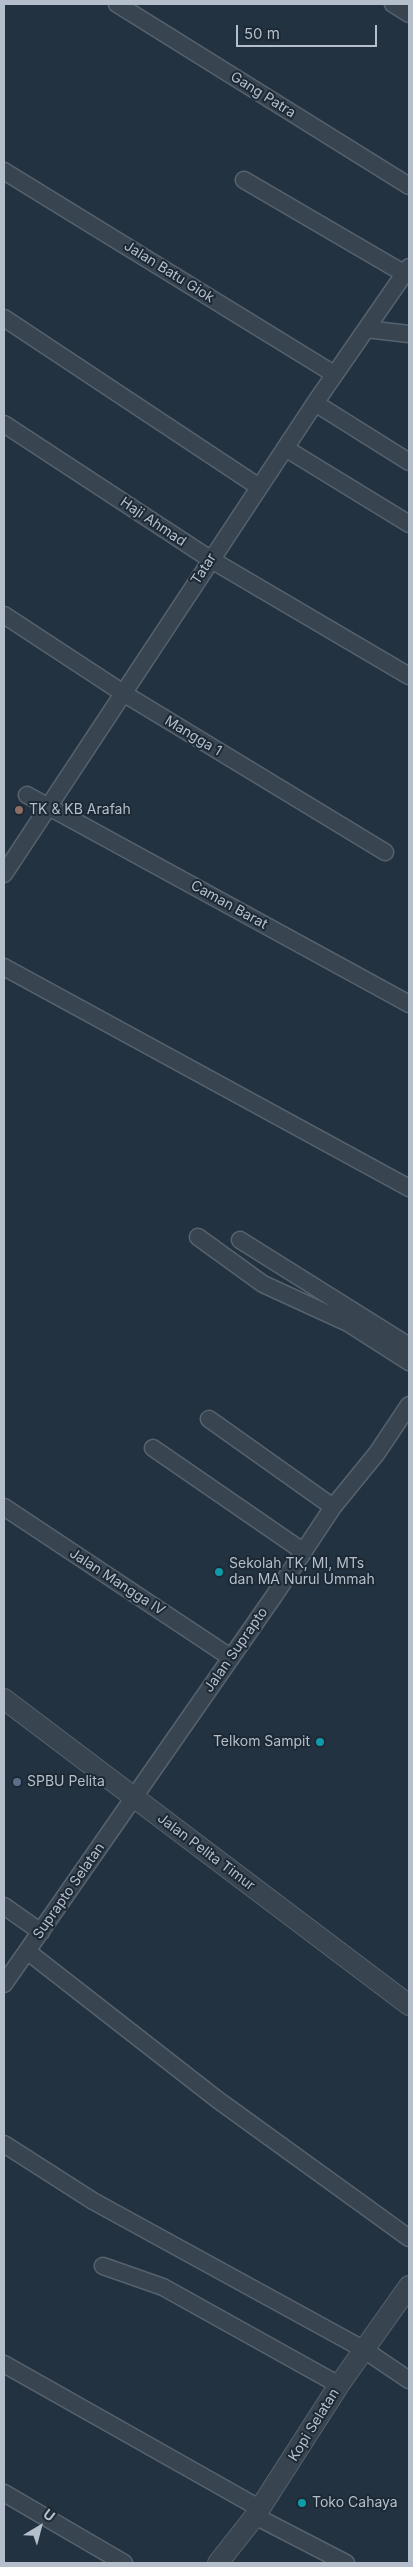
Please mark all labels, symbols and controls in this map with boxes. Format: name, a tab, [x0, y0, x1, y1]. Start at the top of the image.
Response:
scale bar	[238, 15, 379, 47]
text: 50 m	[244, 24, 280, 43]
street label: Gang Patra	[227, 68, 299, 122]
street label: Jalan Batu Giok	[121, 238, 217, 306]
street label: Haji Ahmad	[117, 494, 189, 550]
street label: Tatar	[188, 550, 220, 588]
street label: Mangga 1	[161, 712, 225, 760]
place label: TK & KB Arafah	[29, 802, 131, 818]
marker: TK & KB Arafah	[13, 804, 25, 816]
street label: Caman Barat	[188, 877, 270, 933]
street label: Jalan Mangga IV	[66, 1545, 168, 1619]
place label: Sekolah TK, MI, MTs dan MA Nurul Ummah	[229, 1556, 375, 1588]
marker: Sekolah TK, MI, MTs dan MA Nurul Ummah	[213, 1566, 225, 1578]
street label: Jalan Suprapto	[201, 1604, 271, 1696]
place label: Telkom Sampit	[213, 1734, 310, 1750]
marker: Telkom Sampit	[314, 1736, 326, 1748]
place label: SPBU Pelita	[27, 1774, 105, 1790]
marker: SPBU Pelita	[11, 1776, 23, 1788]
street label: Jalan Pelita Timur	[154, 1810, 258, 1894]
street label: Suprapto Selatan	[30, 1840, 108, 1942]
street label: Kopi Selatan	[285, 2386, 343, 2464]
place label: Toko Cahaya	[312, 2495, 398, 2511]
marker: Toko Cahaya	[296, 2497, 308, 2509]
north arrow	[15, 2502, 65, 2552]
text: U	[40, 2505, 59, 2524]

